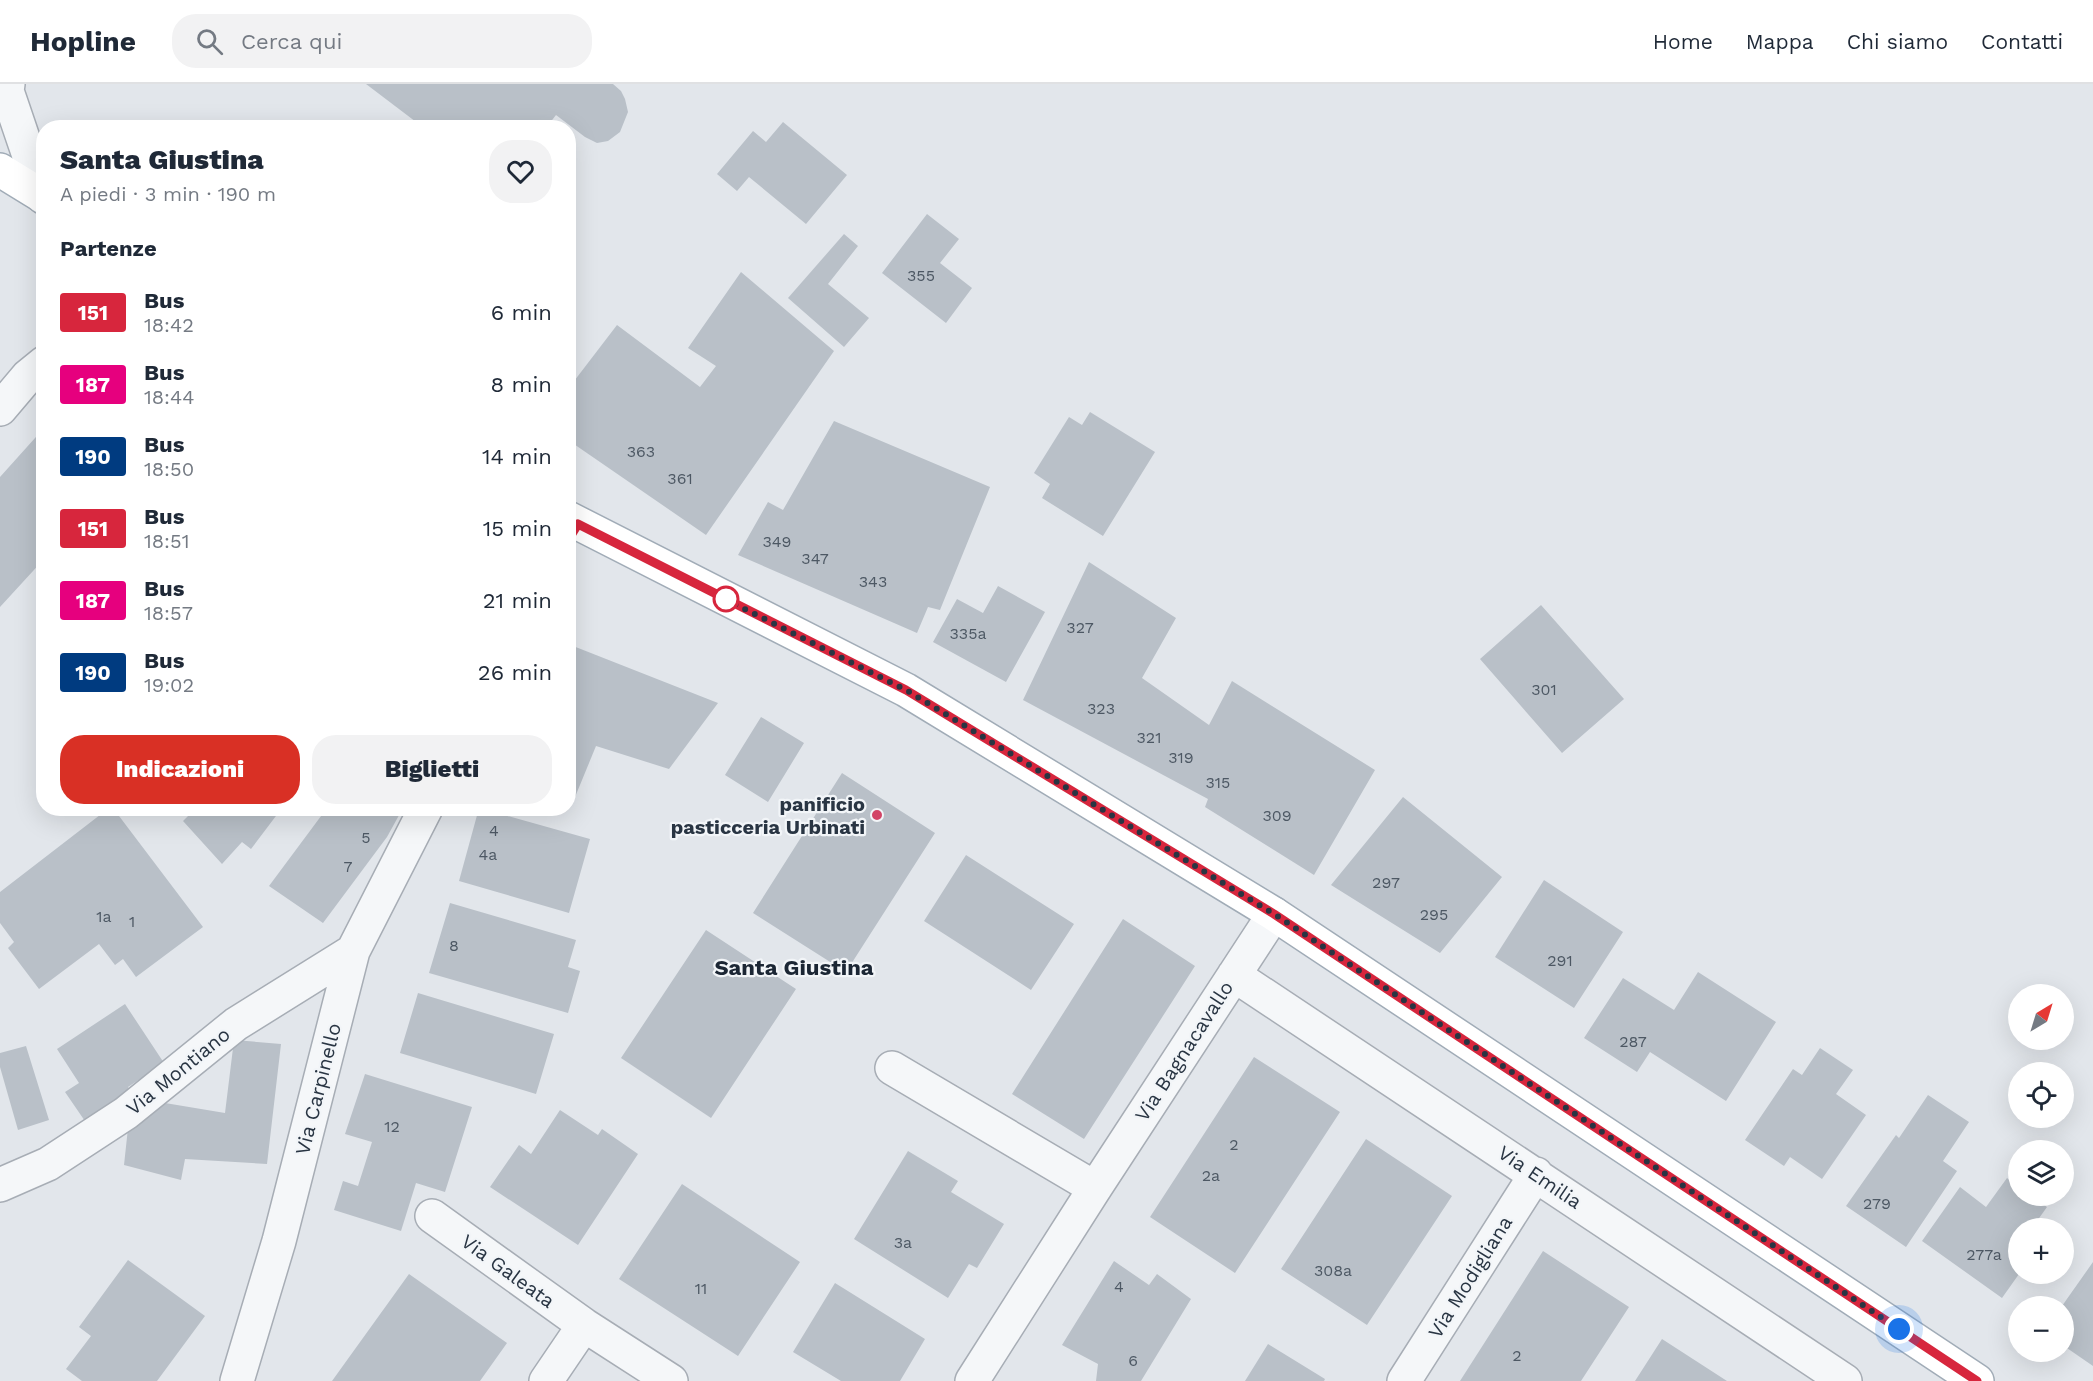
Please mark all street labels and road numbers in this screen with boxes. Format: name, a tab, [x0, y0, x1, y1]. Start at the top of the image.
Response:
street label: Via Bagnacavallo	[1130, 976, 1238, 1126]
street label: Via Carpinello	[290, 1021, 346, 1157]
street label: Via Montiano	[121, 1022, 235, 1120]
street label: Via Emilia	[1494, 1140, 1586, 1214]
street label: Via Modigliana	[1423, 1211, 1517, 1343]
street label: Via Galeata	[456, 1229, 560, 1313]

